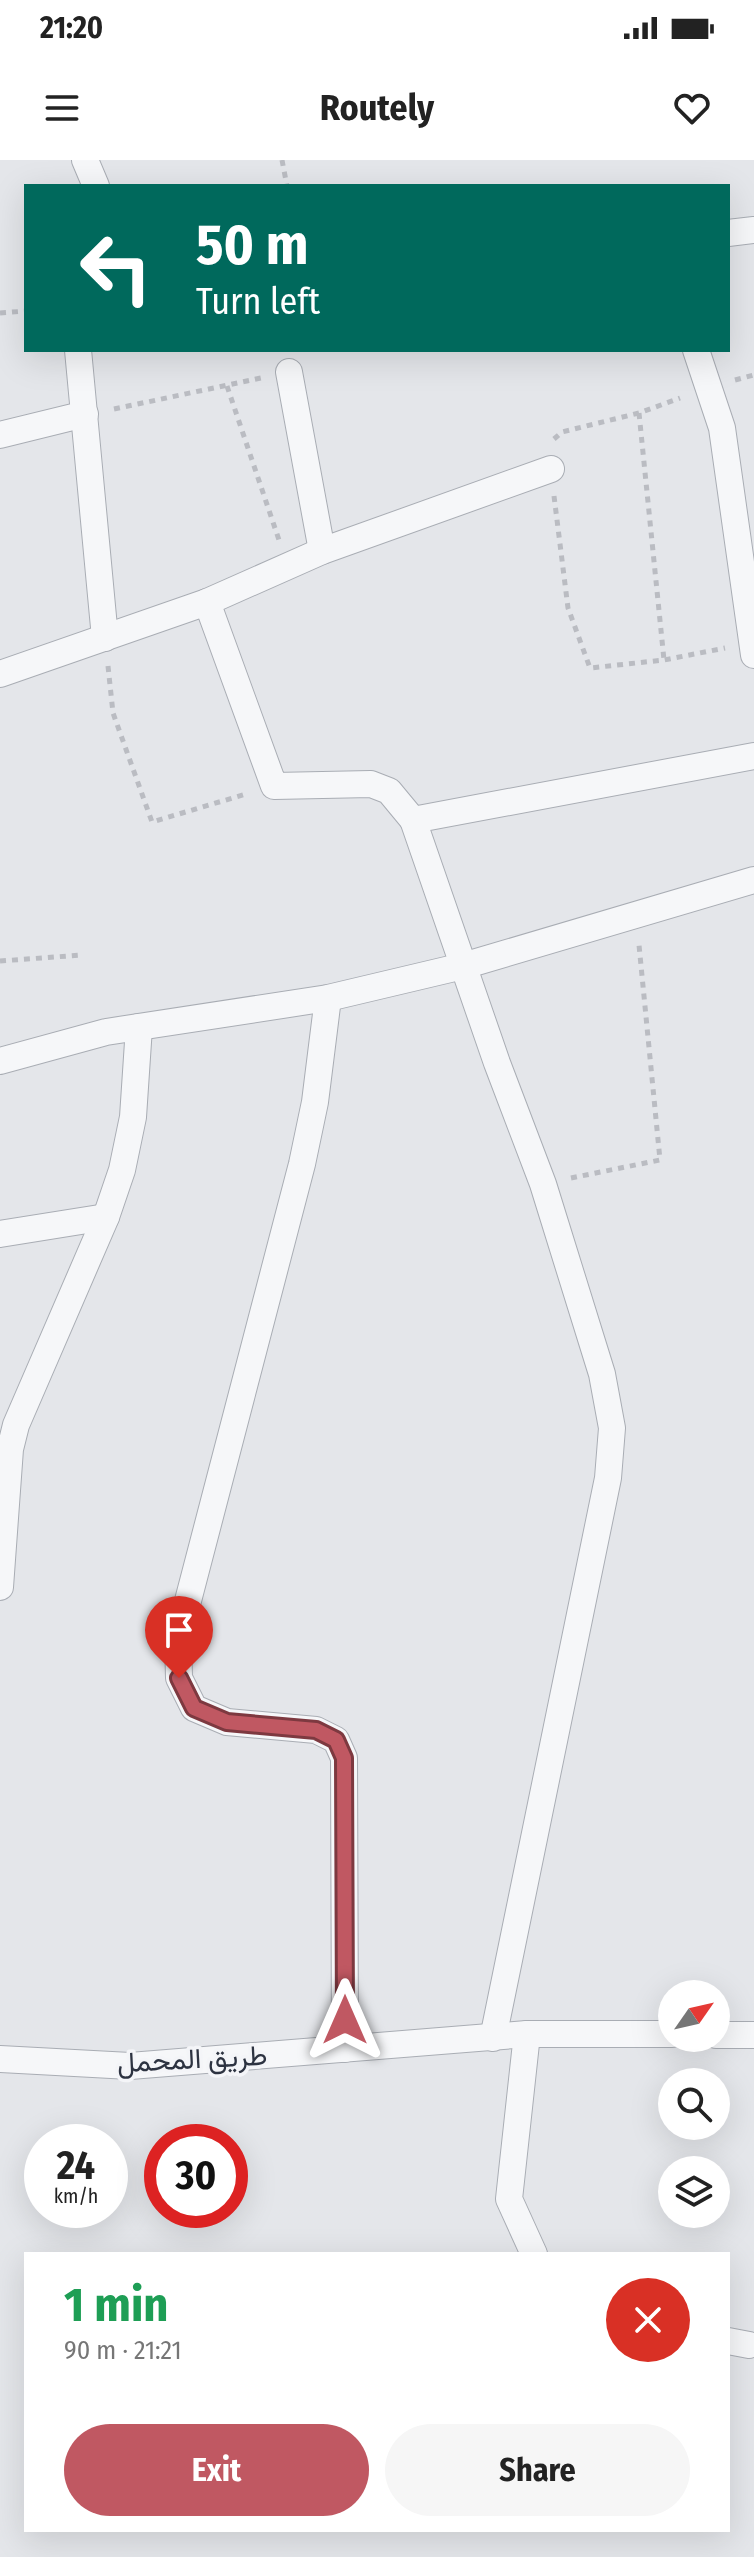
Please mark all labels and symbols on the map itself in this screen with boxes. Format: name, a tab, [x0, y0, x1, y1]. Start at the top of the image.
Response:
pin	[145, 1596, 213, 1678]
position arrow	[303, 1978, 387, 2062]
north arrow	[658, 1980, 730, 2052]
street label: طريق المحمل	[116, 2039, 268, 2080]
speed limit sign: 30	[144, 2124, 248, 2228]

